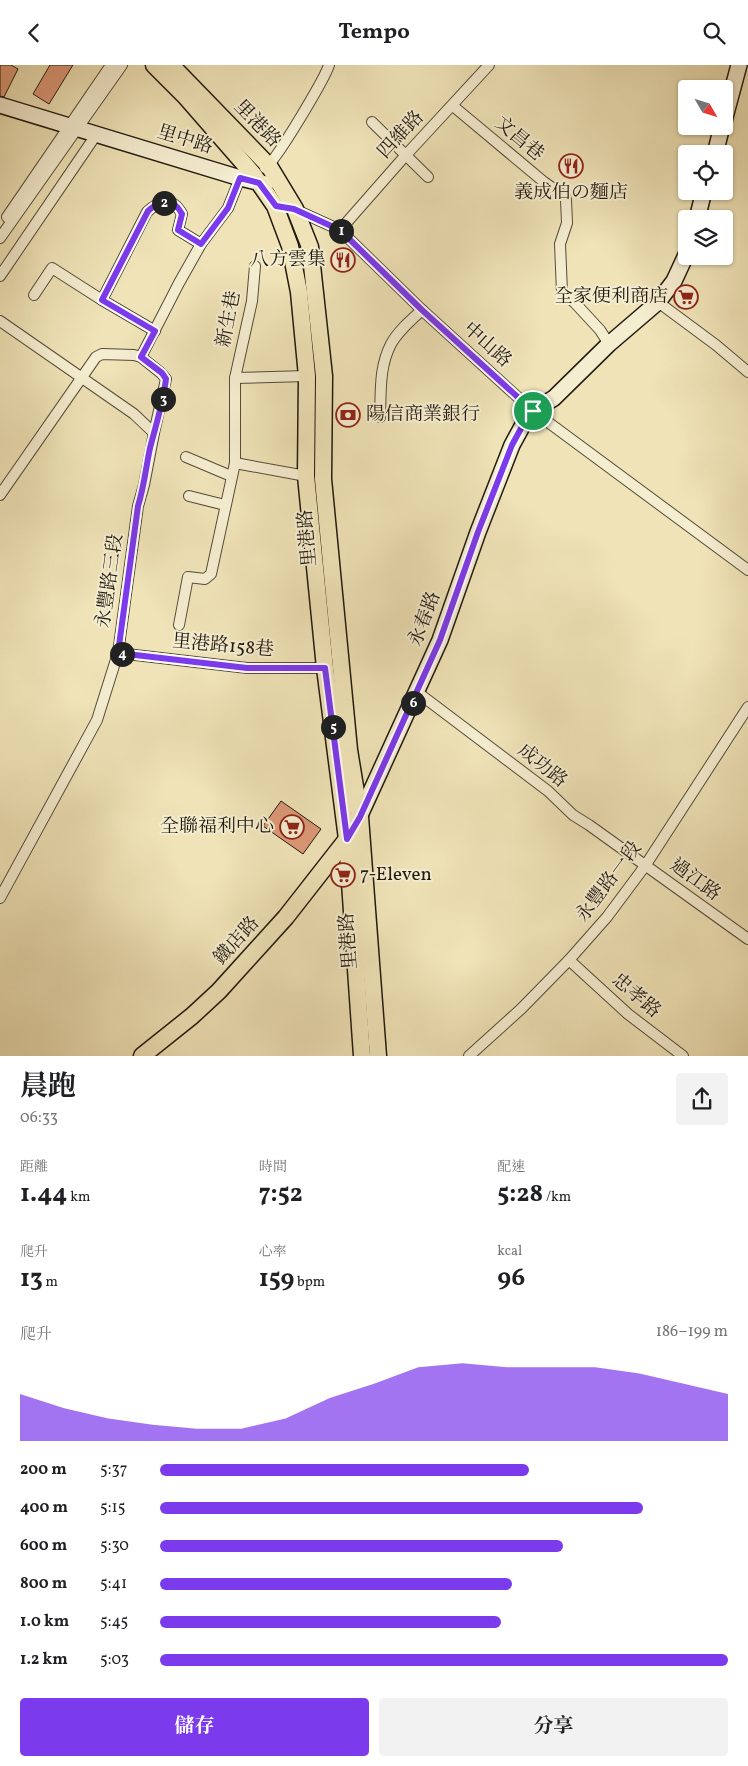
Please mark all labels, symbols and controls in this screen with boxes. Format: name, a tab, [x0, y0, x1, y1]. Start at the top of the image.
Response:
text: Tempo	[338, 17, 410, 48]
icon: back	[20, 19, 48, 47]
icon: search	[700, 19, 728, 47]
north arrow	[678, 80, 732, 135]
map controls	[678, 80, 733, 265]
street label: 里港路	[228, 94, 286, 154]
street label: 四維路	[372, 105, 430, 165]
street label: 文昌巷	[489, 111, 549, 167]
street label: 里中路	[154, 119, 216, 161]
button: locate	[678, 145, 733, 200]
restaurant icon: 義成伯の麵店	[558, 153, 584, 179]
place label: 義成伯の麵店	[514, 180, 628, 206]
pin: 2	[152, 191, 176, 215]
text: 2	[161, 194, 168, 213]
button: layers	[678, 210, 733, 265]
pin: 1	[328, 219, 354, 243]
text: 1	[339, 222, 344, 241]
place label: 八方雲集	[250, 247, 326, 273]
restaurant icon: 八方雲集	[330, 247, 356, 273]
place label: 全家便利商店	[554, 284, 668, 310]
supermarket icon: 全家便利商店	[673, 284, 699, 310]
street label: 新生巷	[211, 289, 247, 349]
street label: 中山路	[457, 316, 517, 374]
pin: 3	[150, 387, 176, 411]
text: 3	[160, 390, 167, 409]
pin	[512, 390, 554, 432]
icon: arrive	[519, 397, 547, 425]
bank icon: 陽信商業銀行	[335, 402, 361, 428]
place label: 陽信商業銀行	[366, 402, 480, 428]
street label: 里港路	[293, 508, 323, 568]
street label: 永豐路三段	[91, 532, 129, 630]
street label: 永春路	[403, 588, 447, 650]
street label: 里港路158巷	[171, 629, 275, 663]
pin: 4	[110, 641, 134, 667]
text: 4	[118, 645, 127, 664]
pin: 6	[400, 691, 426, 715]
text: 6	[410, 694, 417, 713]
pin: 5	[320, 715, 346, 739]
text: 5	[330, 718, 337, 737]
street label: 成功路	[512, 738, 572, 794]
place label: 全聯福利中心	[160, 814, 274, 840]
supermarket icon: 全聯福利中心	[279, 814, 305, 840]
street label: 永豐路一段	[570, 836, 648, 928]
street label: 過江路	[664, 853, 726, 907]
supermarket icon: 7-Eleven	[330, 862, 356, 888]
place label: 7-Eleven	[360, 862, 432, 888]
street label: 鐵店路	[208, 911, 266, 971]
street label: 里港路	[334, 912, 364, 970]
street label: 忠孝路	[606, 968, 666, 1024]
text: 晨跑	[20, 1068, 76, 1107]
button: share	[676, 1073, 728, 1125]
text: 06:33	[20, 1107, 58, 1129]
text: 距離	[20, 1158, 48, 1177]
text: 時間	[259, 1158, 287, 1177]
text: 配速	[497, 1158, 525, 1177]
text: 1.44	[20, 1177, 67, 1212]
text: 7:52	[259, 1177, 303, 1212]
text: 5:28	[497, 1177, 543, 1212]
text: km	[67, 1188, 90, 1207]
text: /km	[543, 1188, 571, 1207]
text: kcal	[497, 1242, 522, 1261]
text: 爬升	[20, 1243, 48, 1262]
text: 心率	[259, 1243, 287, 1262]
text: 96	[497, 1261, 525, 1296]
text: 13	[20, 1262, 43, 1297]
text: 159	[259, 1262, 294, 1297]
text: m	[43, 1273, 58, 1292]
text: bpm	[294, 1273, 325, 1292]
text: 186–199 m	[656, 1321, 728, 1343]
text: 爬升	[20, 1324, 52, 1346]
text: 200 m	[20, 1459, 67, 1481]
text: 5:37	[100, 1459, 127, 1481]
text: 400 m	[20, 1497, 68, 1519]
text: 5:15	[100, 1497, 125, 1519]
text: 600 m	[20, 1535, 67, 1557]
text: 5:30	[100, 1535, 129, 1557]
text: 800 m	[20, 1573, 67, 1595]
text: 5:41	[100, 1573, 127, 1595]
text: 1.0 km	[20, 1611, 69, 1633]
text: 5:45	[100, 1611, 128, 1633]
text: 1.2 km	[20, 1649, 68, 1671]
text: 5:03	[100, 1649, 129, 1671]
button: 儲存	[20, 1698, 369, 1756]
button: 分享	[379, 1698, 728, 1756]

